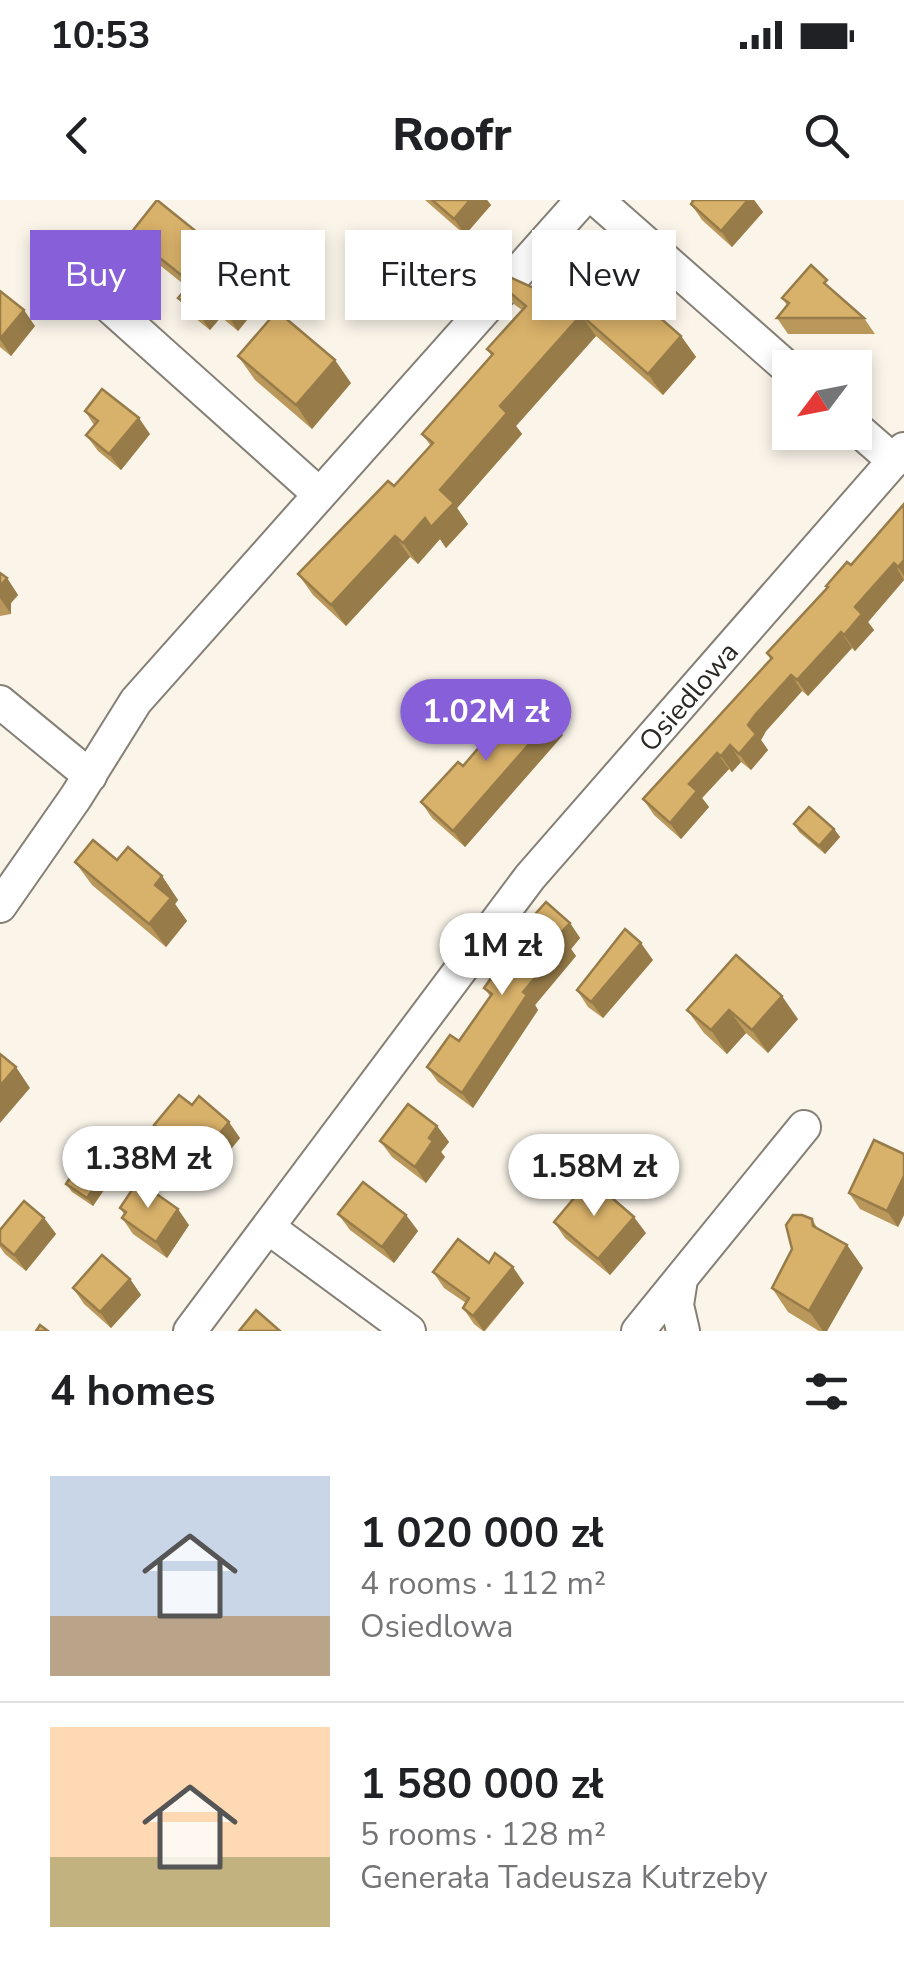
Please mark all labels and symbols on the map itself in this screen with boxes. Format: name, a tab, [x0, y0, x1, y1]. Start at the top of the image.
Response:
north arrow	[772, 350, 872, 450]
street label: Osiedlowa	[631, 634, 747, 760]
pin: 1.02M zł	[383, 679, 589, 764]
pin: 1M zł	[432, 913, 572, 998]
pin: 1.38M zł	[45, 1126, 251, 1211]
pin: 1.58M zł	[491, 1134, 697, 1219]

